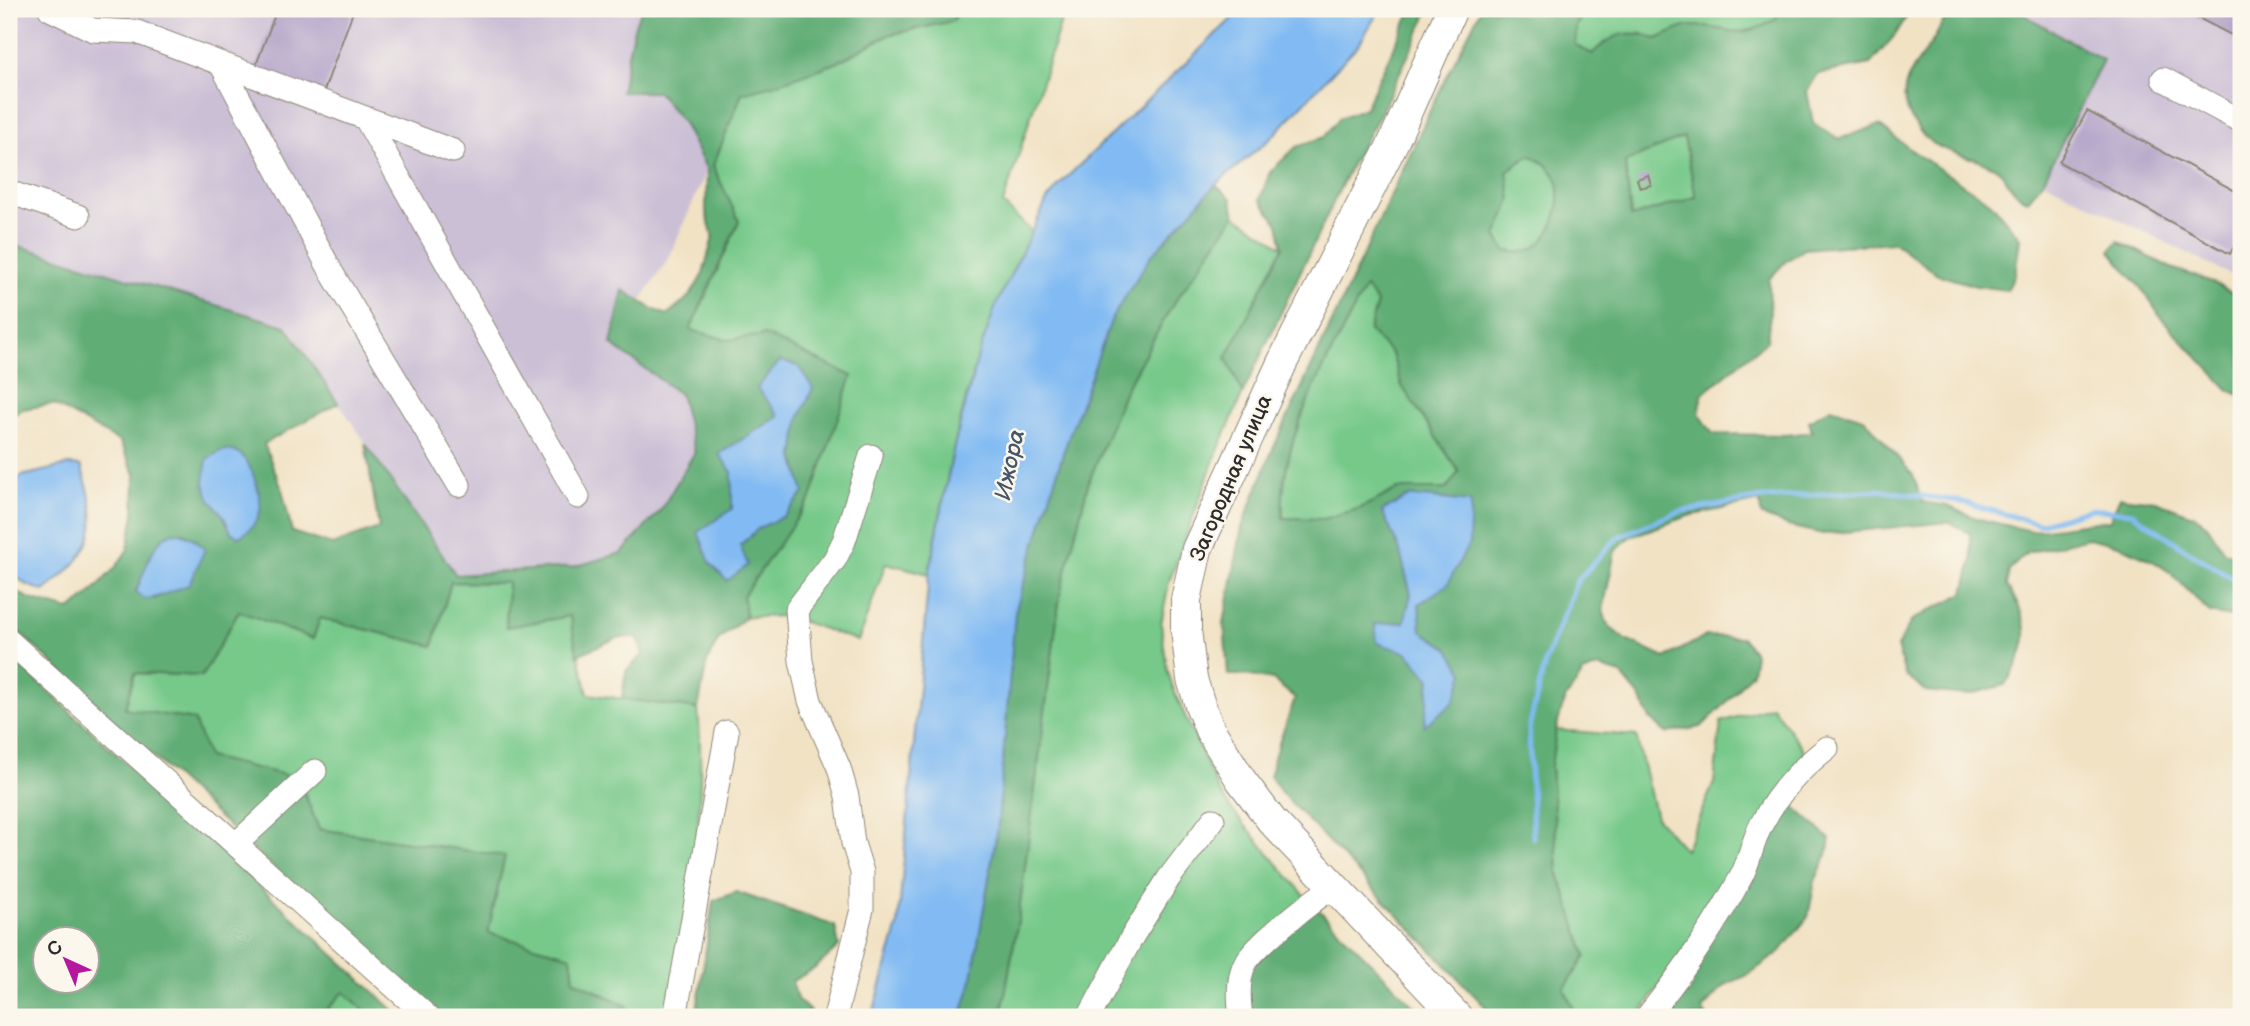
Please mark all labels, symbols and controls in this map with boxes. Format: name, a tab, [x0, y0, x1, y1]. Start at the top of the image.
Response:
street label: Загородная улица	[1185, 391, 1278, 565]
water label: Ижора	[989, 427, 1031, 503]
north arrow	[32, 925, 102, 995]
text: С	[42, 936, 68, 962]

